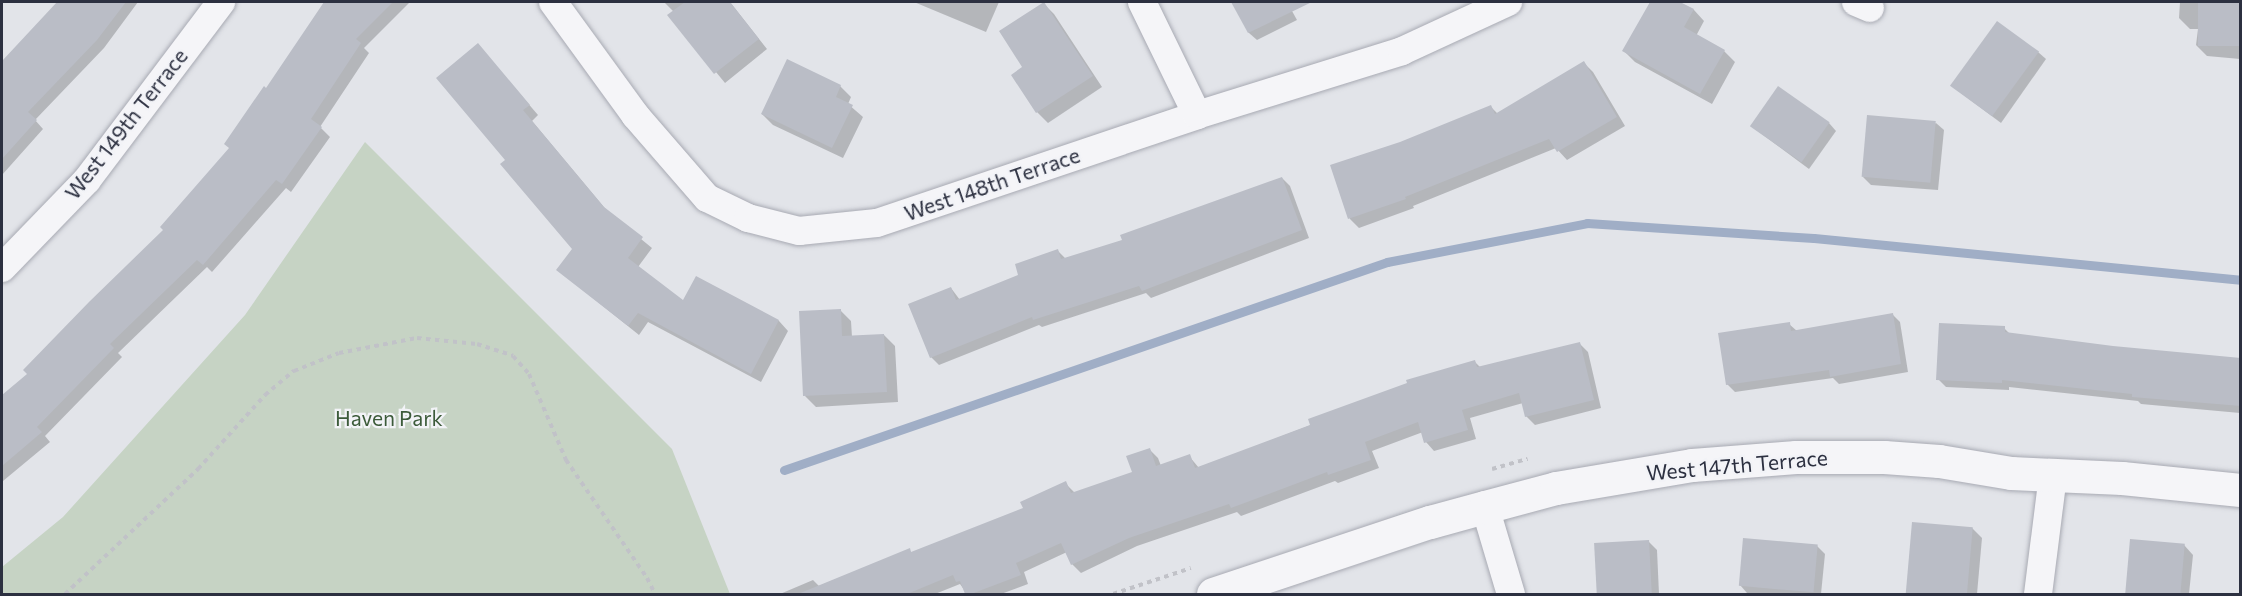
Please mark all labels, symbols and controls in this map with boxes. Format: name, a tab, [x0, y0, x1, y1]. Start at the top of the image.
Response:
street label: West 149th Terrace	[59, 44, 193, 204]
street label: West 148th Terrace	[901, 142, 1083, 226]
park label: Haven Park	[335, 405, 443, 431]
street label: West 147th Terrace	[1645, 445, 1829, 485]

